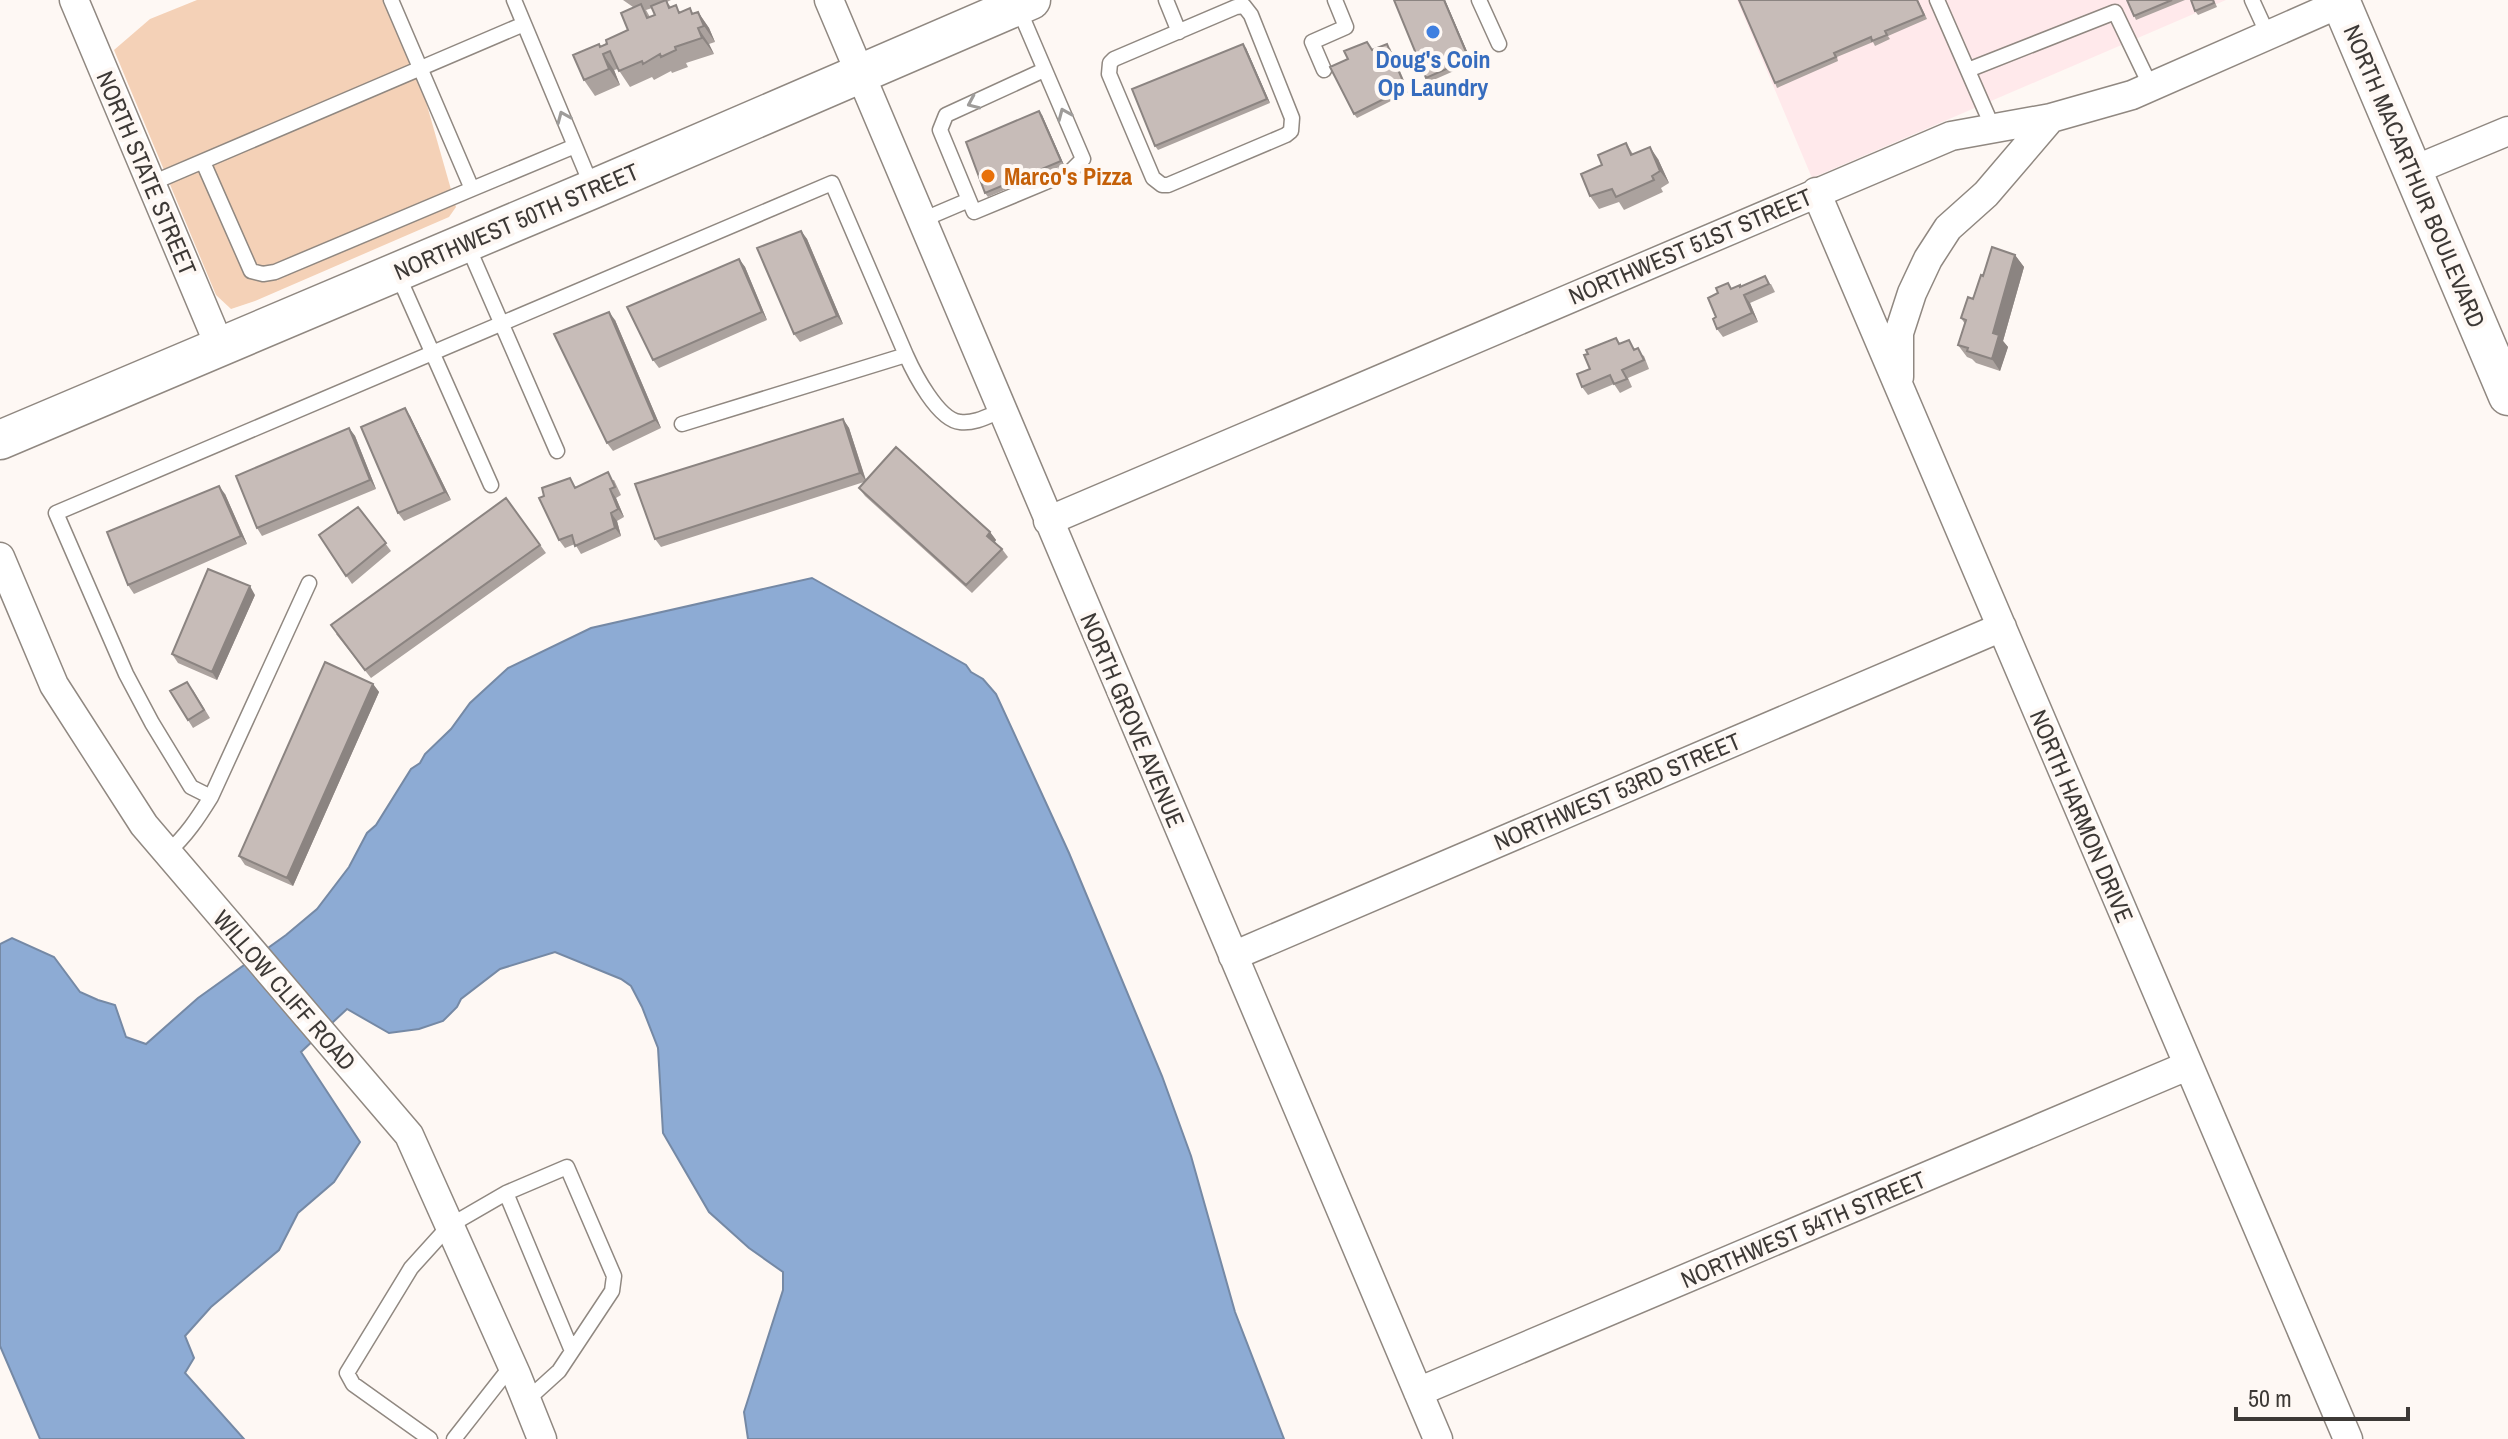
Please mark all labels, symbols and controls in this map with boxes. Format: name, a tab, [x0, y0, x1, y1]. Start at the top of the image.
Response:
street label: NORTH MACARTHUR BOULEVARD	[2337, 20, 2493, 332]
marker: Doug's Coin Op Laundry	[1424, 23, 1442, 41]
place label: Doug's Coin Op Laundry	[1375, 43, 1491, 103]
street label: NORTH STATE STREET	[90, 66, 204, 280]
one-way arrow	[967, 93, 982, 109]
one-way arrow	[1057, 108, 1073, 123]
one-way arrow	[556, 111, 573, 125]
street label: NORTHWEST 50TH STREET	[389, 155, 643, 287]
place label: Marco's Pizza	[1004, 160, 1132, 192]
marker: Marco's Pizza	[979, 167, 997, 185]
street label: NORTHWEST 51ST STREET	[1563, 180, 1817, 312]
street label: NORTH GROVE AVENUE	[1073, 608, 1193, 832]
street label: NORTH HARMON DRIVE	[2023, 705, 2141, 927]
street label: NORTHWEST 53RD STREET	[1489, 724, 1745, 858]
street label: WILLOW CLIFF ROAD	[207, 903, 363, 1077]
street label: NORTHWEST 54TH STREET	[1676, 1163, 1930, 1295]
scale bar	[2236, 1371, 2408, 1421]
text: 50 m	[2248, 1382, 2292, 1414]

